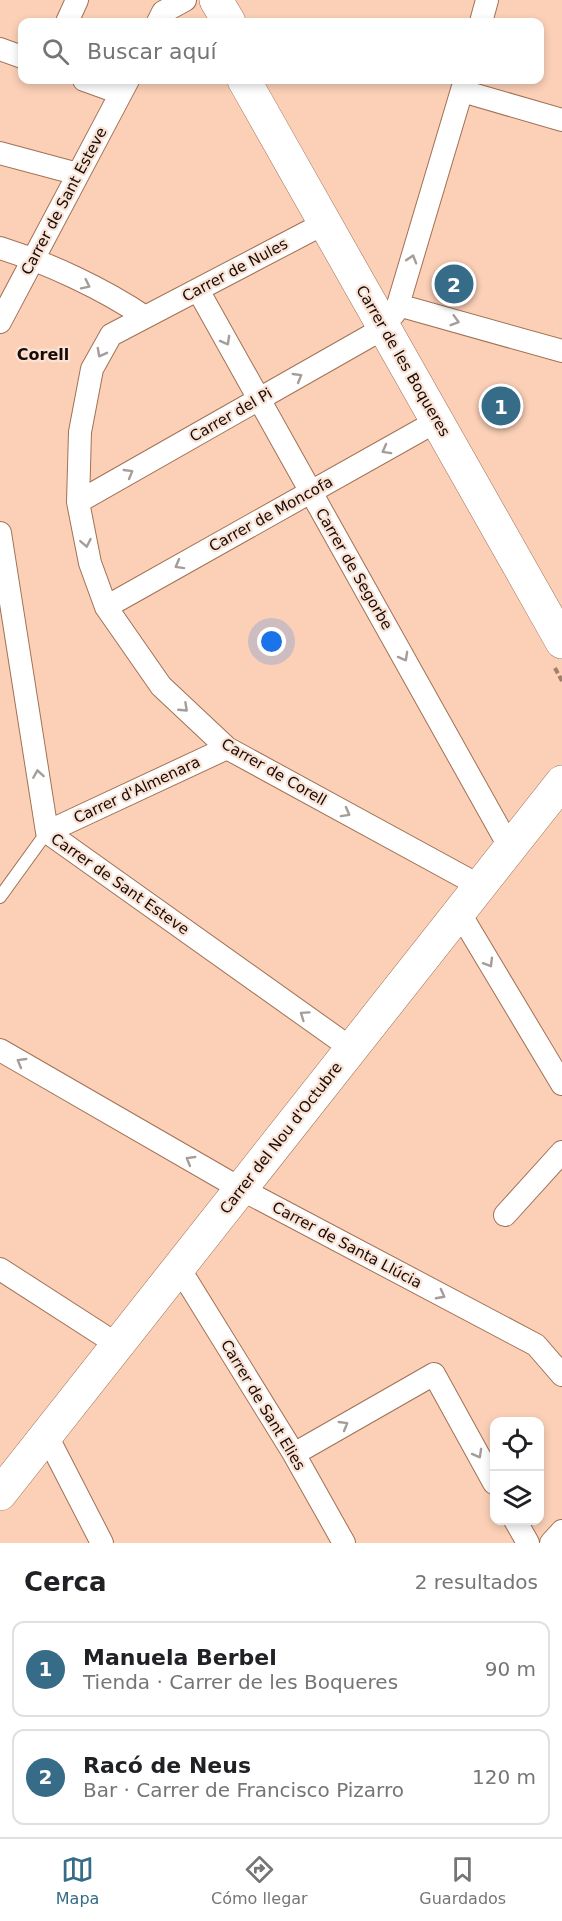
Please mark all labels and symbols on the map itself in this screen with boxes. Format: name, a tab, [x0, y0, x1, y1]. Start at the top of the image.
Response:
street label: Carrer de Sant Esteve	[17, 124, 111, 278]
street label: Carrer de Nules	[179, 234, 291, 305]
one-way arrow	[405, 254, 417, 265]
pin: 2	[434, 262, 474, 306]
one-way arrow	[80, 277, 91, 289]
street label: Carrer de les Boqueres	[352, 282, 454, 440]
one-way arrow	[449, 314, 460, 326]
one-way arrow	[219, 335, 230, 345]
district label: Corell	[17, 345, 69, 364]
one-way arrow	[97, 346, 108, 357]
one-way arrow	[292, 373, 302, 384]
street label: Carrer del Pi	[187, 384, 275, 446]
pin: 1	[482, 384, 520, 428]
one-way arrow	[382, 442, 392, 454]
one-way arrow	[123, 469, 133, 480]
street label: Carrer de Moncofa	[206, 473, 336, 555]
street label: Carrer de Segorbe	[312, 505, 396, 633]
one-way arrow	[79, 538, 92, 548]
one-way arrow	[175, 558, 185, 570]
your location	[257, 627, 286, 656]
one-way arrow	[397, 651, 408, 661]
one-way arrow	[177, 701, 188, 712]
street label: Carrer de Corell	[218, 735, 330, 809]
street label: Carrer d'Almenara	[71, 753, 203, 827]
one-way arrow	[32, 770, 44, 779]
one-way arrow	[340, 806, 351, 817]
street label: Carrer de Sant Esteve	[47, 829, 193, 939]
one-way arrow	[482, 957, 493, 967]
one-way arrow	[300, 1011, 311, 1022]
one-way arrow	[17, 1058, 27, 1070]
street label: Carrer del Nou d'Octubre	[216, 1059, 346, 1217]
one-way arrow	[186, 1155, 196, 1167]
street label: Carrer de Santa Llúcia	[269, 1198, 425, 1292]
one-way arrow	[435, 1288, 445, 1299]
street label: Carrer de Sant Elies	[217, 1337, 309, 1474]
one-way arrow	[338, 1421, 348, 1432]
one-way arrow	[471, 1448, 482, 1458]

